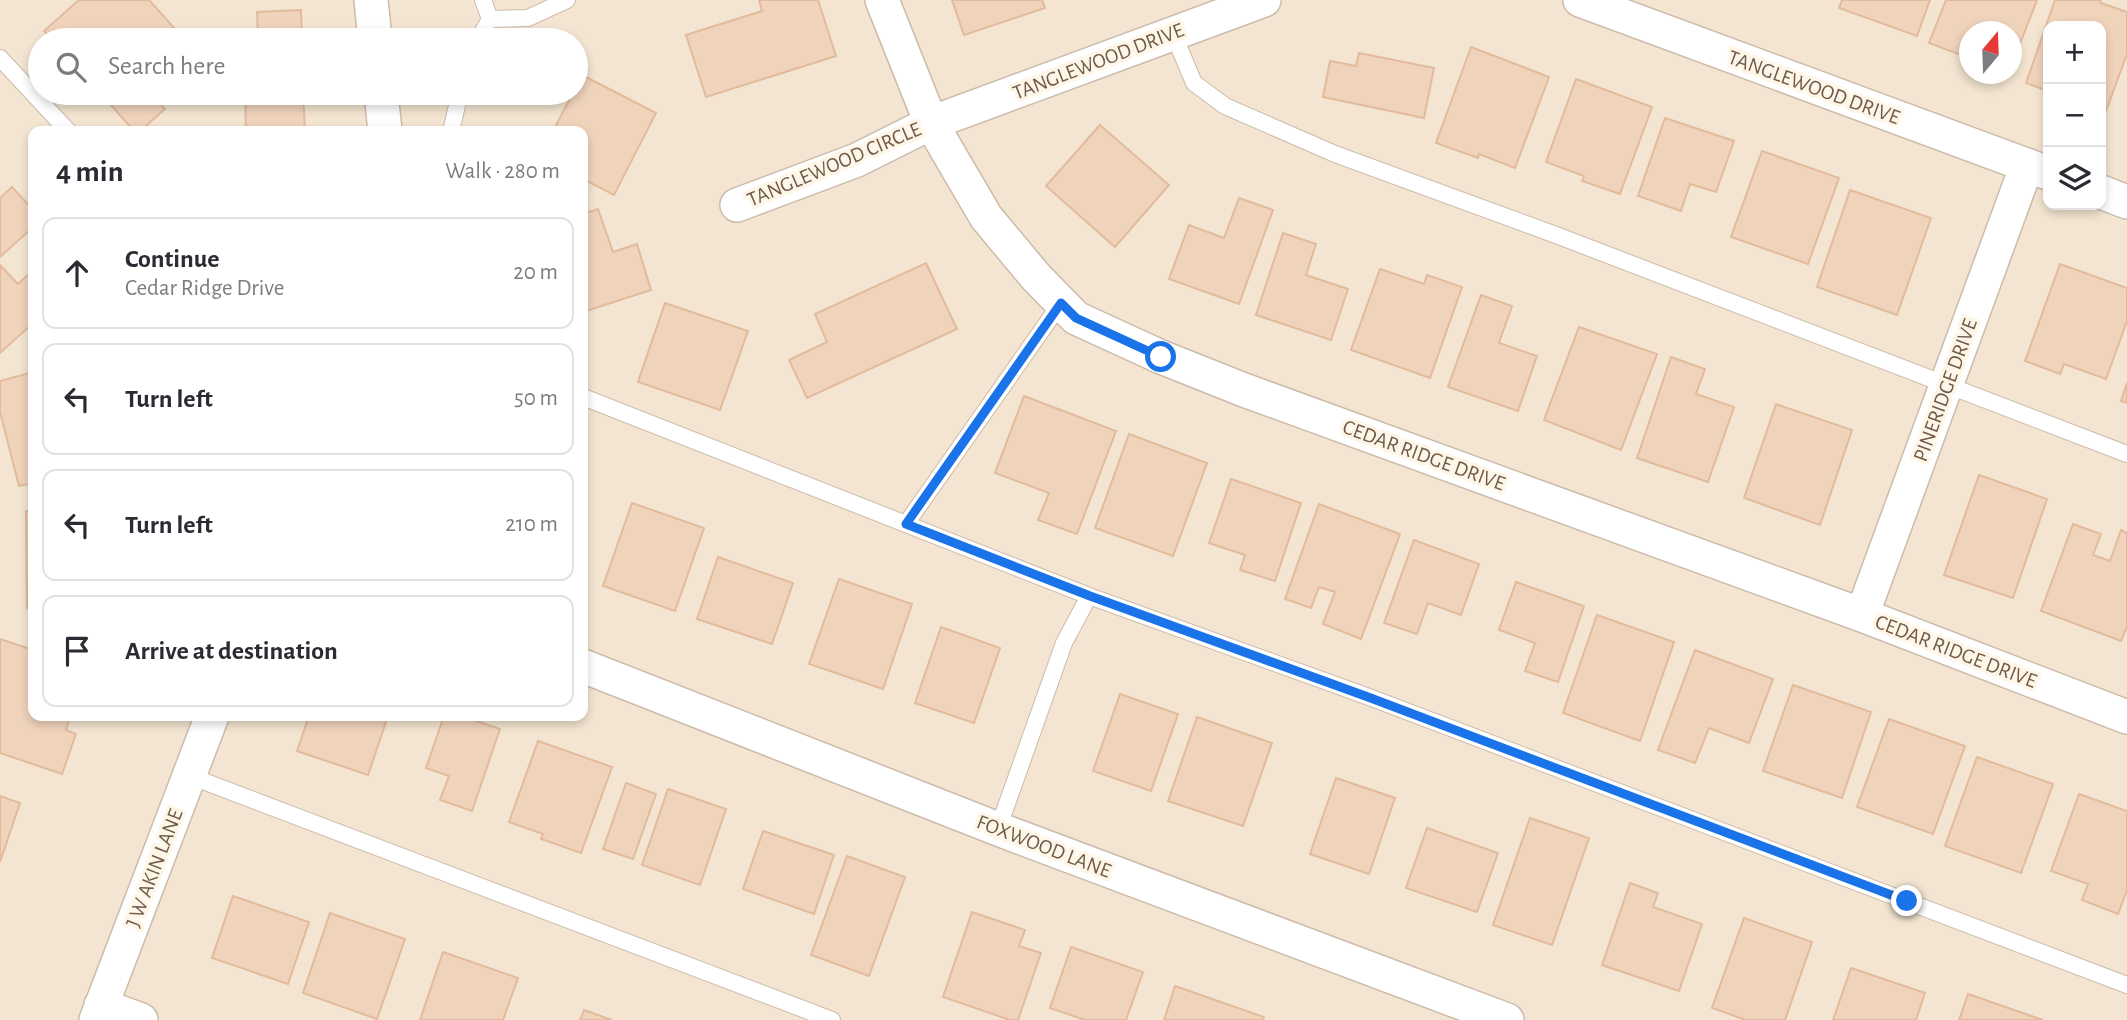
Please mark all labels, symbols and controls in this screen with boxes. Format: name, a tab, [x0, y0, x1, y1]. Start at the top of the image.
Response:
street label: TANGLEWOOD DRIVE	[1010, 19, 1187, 104]
north arrow	[1959, 21, 2022, 84]
map controls	[2043, 21, 2106, 210]
button: +	[2043, 21, 2106, 84]
search box	[28, 28, 588, 105]
street label: TANGLEWOOD DRIVE	[1725, 47, 1903, 128]
icon: search	[52, 48, 90, 86]
text: Search here	[108, 53, 226, 79]
button: −	[2043, 84, 2106, 147]
street label: TANGLEWOOD CIRCLE	[744, 118, 924, 211]
button: layers	[2043, 147, 2106, 210]
text: 4 min	[56, 157, 124, 187]
text: Walk · 280 m	[445, 160, 560, 183]
text: Continue	[125, 246, 220, 272]
icon: ahead	[58, 254, 96, 292]
text: 20 m	[513, 261, 558, 284]
text: Cedar Ridge Drive	[125, 277, 284, 300]
street label: PINERIDGE DRIVE	[1910, 316, 1981, 464]
route start	[1145, 341, 1176, 372]
icon: left	[58, 380, 96, 418]
text: Turn left	[125, 386, 213, 412]
text: 50 m	[514, 387, 558, 410]
street label: CEDAR RIDGE DRIVE	[1340, 416, 1508, 495]
icon: left	[58, 506, 96, 544]
text: Turn left	[125, 512, 213, 538]
text: 210 m	[505, 513, 558, 536]
street label: CEDAR RIDGE DRIVE	[1872, 611, 2039, 692]
icon: arrive	[58, 632, 96, 670]
text: Arrive at destination	[125, 638, 338, 664]
street label: J W AKIN LANE	[122, 806, 187, 930]
street label: FOXWOOD LANE	[974, 811, 1114, 882]
route end	[1891, 885, 1922, 916]

